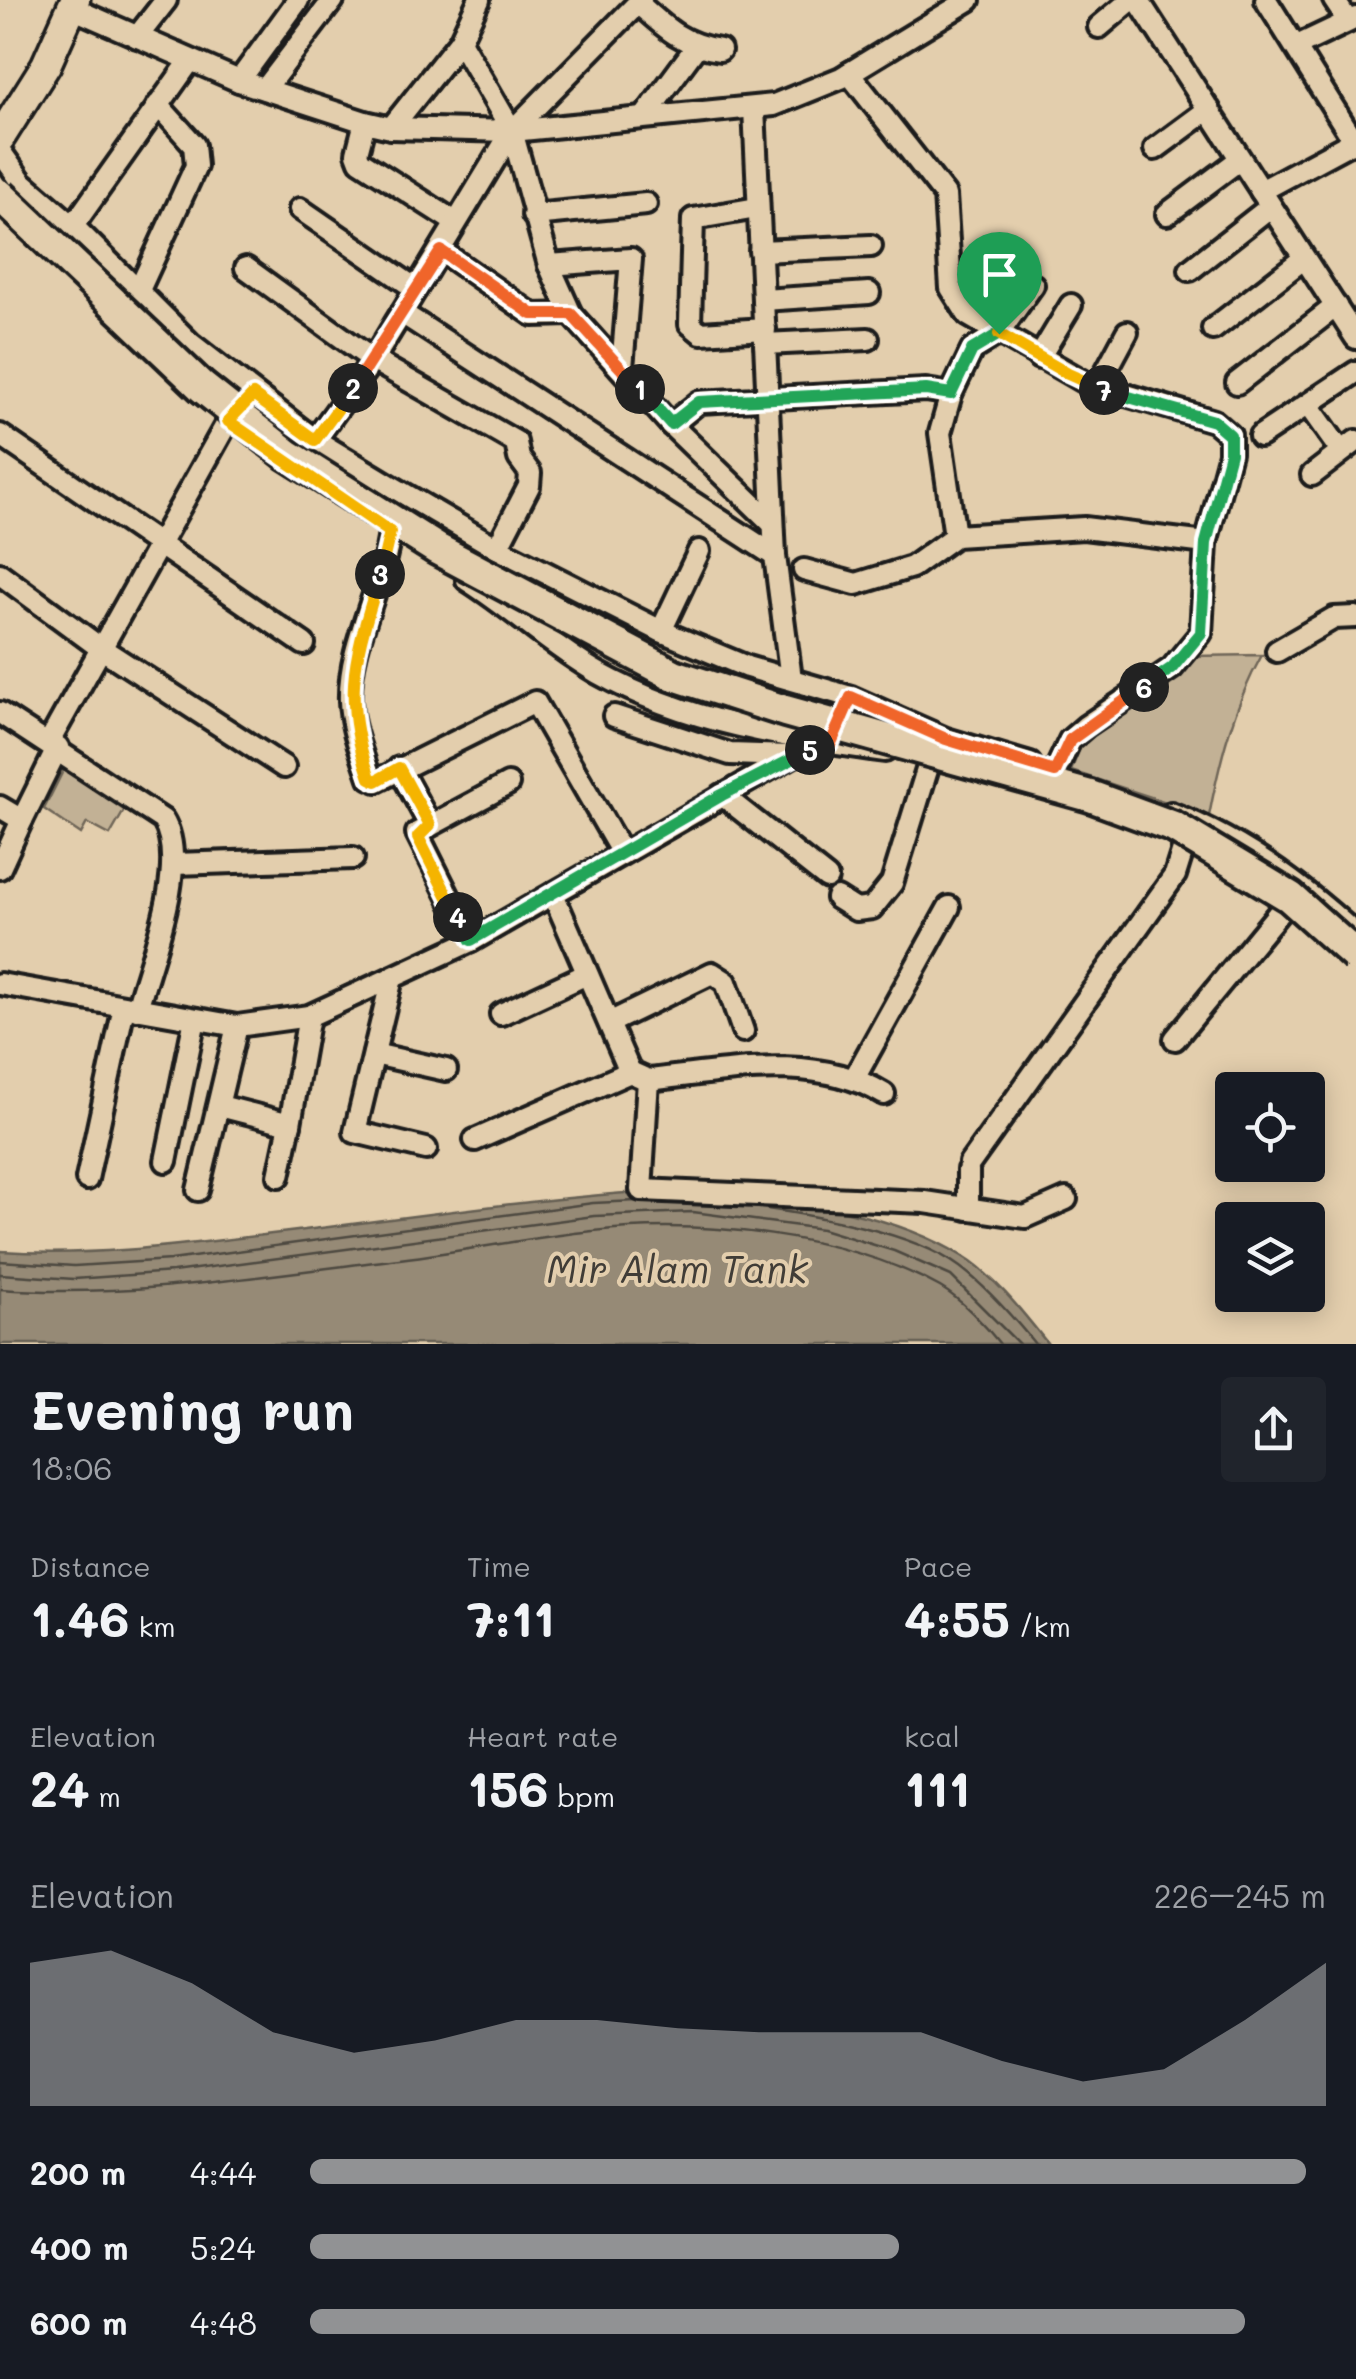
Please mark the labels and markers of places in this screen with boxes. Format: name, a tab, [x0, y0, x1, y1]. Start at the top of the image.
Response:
pin	[957, 232, 1042, 335]
pin: 2	[328, 363, 378, 413]
pin: 1	[615, 364, 665, 414]
pin: 7	[1079, 365, 1129, 415]
pin: 3	[355, 549, 405, 599]
pin: 6	[1119, 662, 1169, 712]
pin: 5	[785, 725, 835, 775]
pin: 4	[433, 892, 483, 942]

